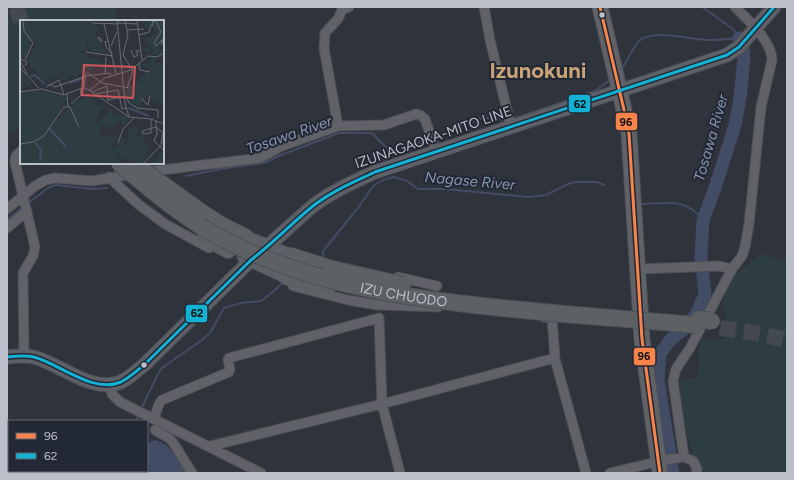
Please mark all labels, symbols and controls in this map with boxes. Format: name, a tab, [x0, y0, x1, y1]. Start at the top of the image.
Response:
unlabelled marker	[597, 10, 607, 20]
inset map	[20, 20, 164, 164]
district label: Izunokuni	[489, 57, 587, 84]
water label: Tosawa River	[690, 91, 732, 184]
line badge: 62	[568, 94, 591, 113]
text: 62	[574, 98, 586, 111]
street label: IZUNAGAOKA-MITO LINE	[352, 103, 514, 172]
water label: Tosawa River	[244, 112, 335, 158]
line badge: 96	[615, 112, 638, 131]
text: 96	[620, 116, 633, 129]
water label: Nagase River	[424, 168, 517, 194]
street label: IZU CHUODO	[358, 279, 448, 311]
line badge: 62	[185, 304, 208, 323]
text: 62	[191, 307, 203, 320]
line badge: 96	[633, 347, 656, 366]
text: 96	[638, 350, 651, 363]
unlabelled marker	[139, 360, 149, 370]
legend	[8, 420, 148, 472]
text: 96	[44, 429, 58, 443]
text: 62	[44, 449, 58, 463]

